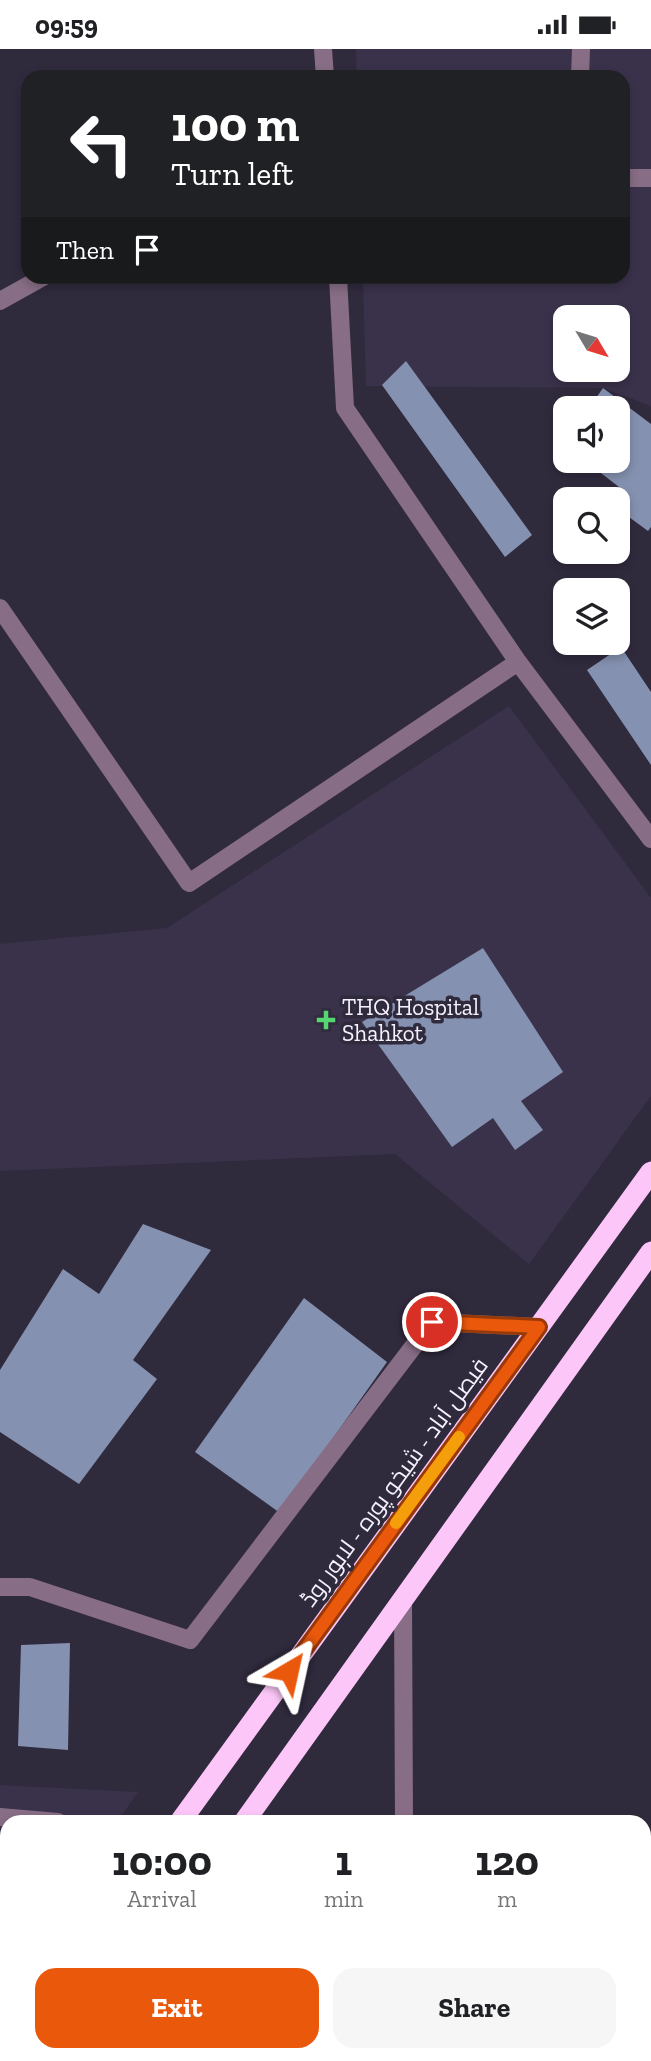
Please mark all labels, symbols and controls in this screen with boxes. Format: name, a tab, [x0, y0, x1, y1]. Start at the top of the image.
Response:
text: 09:59	[35, 9, 98, 41]
text: 100 m	[171, 95, 299, 154]
icon: left	[56, 98, 147, 189]
text: Turn left	[171, 155, 293, 193]
icon: arrive	[128, 231, 166, 269]
text: Then	[56, 234, 114, 266]
north arrow	[553, 305, 630, 381]
map controls	[553, 305, 630, 655]
button: sound	[553, 396, 630, 473]
button: search	[553, 487, 630, 564]
button: layers	[553, 578, 630, 655]
place label: THQ Hospital Shahkot	[342, 993, 479, 1047]
marker: THQ Hospital Shahkot	[316, 1010, 336, 1030]
pin	[402, 1292, 462, 1352]
icon: arrive	[413, 1303, 451, 1341]
street label: فیصل آباد - شیخو پورہ - لاہور روڈ	[294, 1352, 495, 1613]
position arrow	[252, 1634, 326, 1708]
text: 10:00	[112, 1835, 212, 1886]
text: 1	[335, 1835, 352, 1886]
text: 120	[475, 1835, 539, 1886]
text: Arrival	[127, 1885, 197, 1913]
text: min	[324, 1885, 363, 1913]
text: m	[497, 1885, 517, 1913]
button: Exit	[35, 1968, 319, 2048]
button: Share	[333, 1968, 616, 2048]

